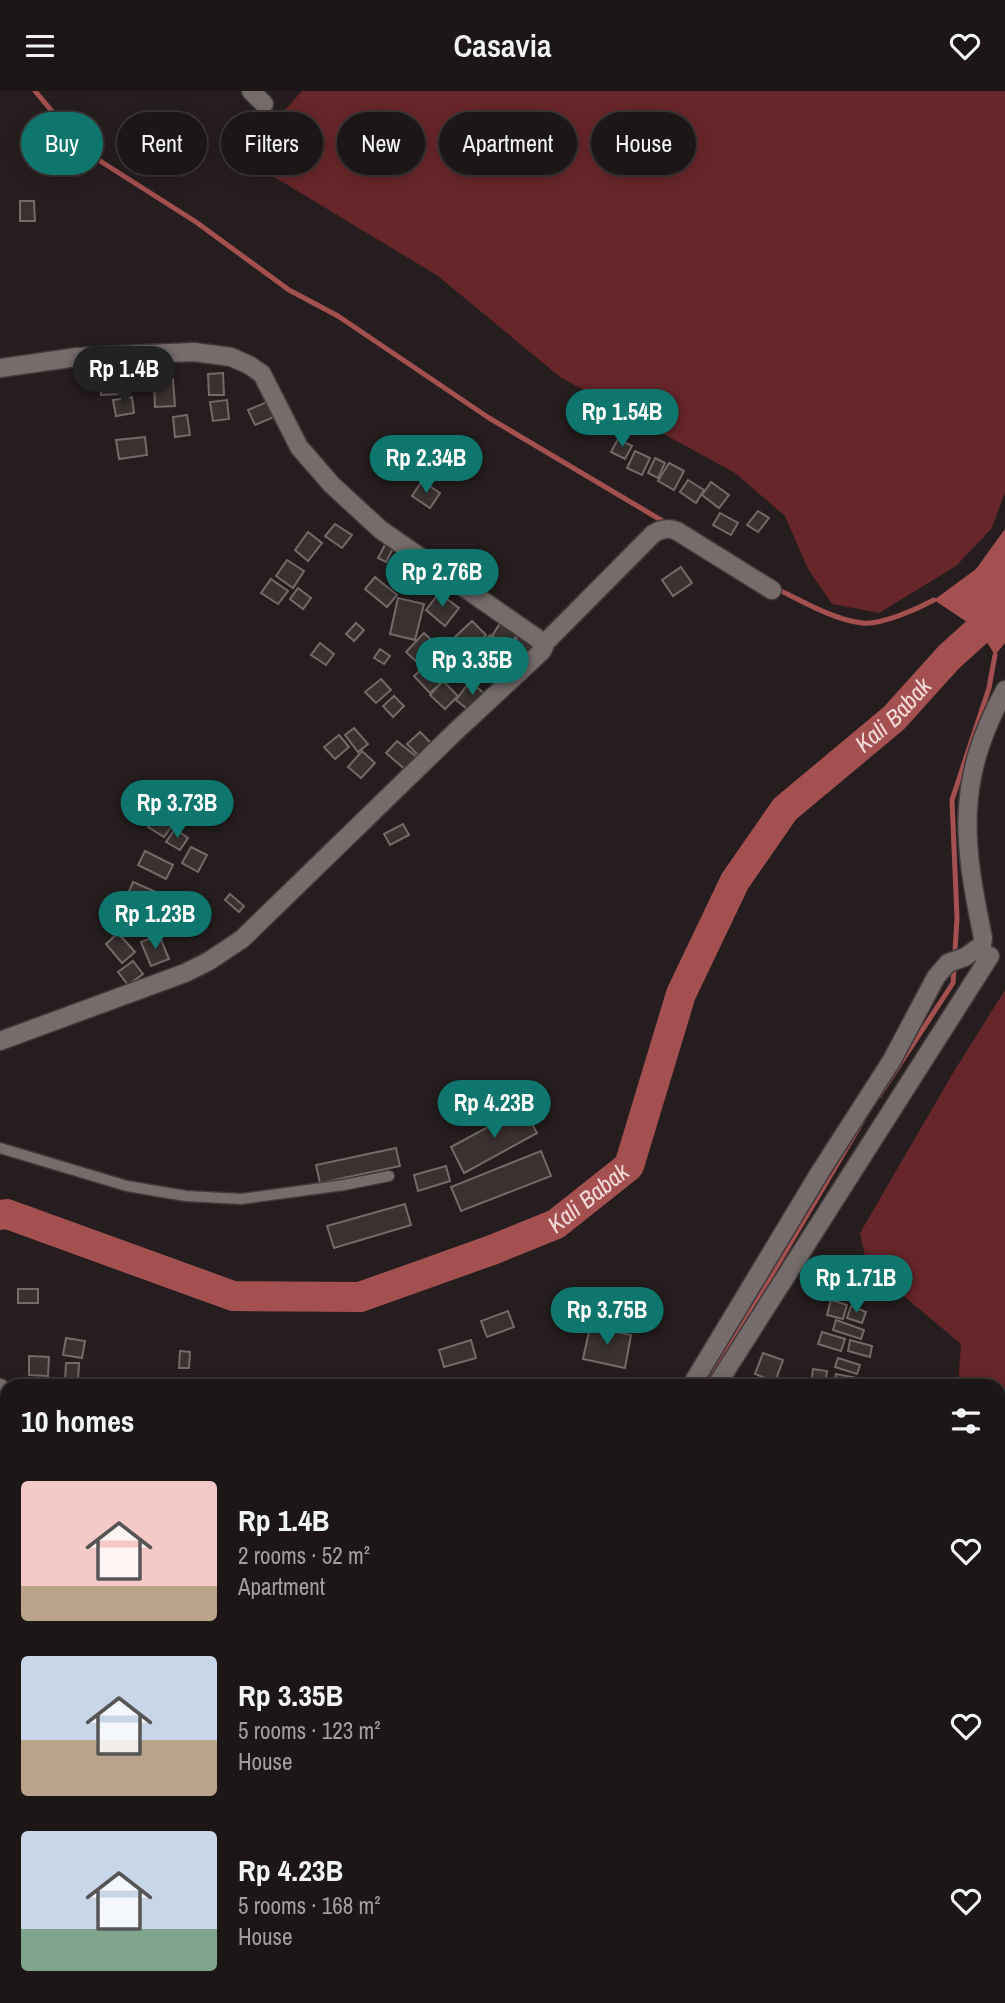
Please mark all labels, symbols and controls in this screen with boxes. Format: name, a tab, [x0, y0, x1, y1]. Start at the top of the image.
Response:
text: Casavia	[453, 24, 552, 67]
icon: menu	[21, 27, 59, 65]
icon: heart	[946, 27, 984, 65]
chip: Buy	[21, 112, 103, 175]
chip: Rent	[117, 112, 207, 175]
chip: Filters	[221, 112, 323, 175]
chip: New	[337, 112, 425, 175]
chip: Apartment	[439, 112, 577, 175]
chip: House	[591, 112, 696, 175]
pin: Rp 1.4B	[59, 347, 189, 406]
text: Rp 1.4B	[89, 353, 159, 384]
pin: Rp 1.54B	[550, 389, 694, 449]
text: Rp 1.54B	[582, 396, 662, 427]
pin: Rp 2.34B	[354, 435, 498, 495]
text: Rp 2.34B	[386, 442, 466, 473]
pin: Rp 2.76B	[370, 549, 514, 609]
text: Rp 2.76B	[402, 556, 482, 587]
pin: Rp 3.35B	[400, 637, 544, 697]
text: Rp 3.35B	[432, 644, 512, 675]
water label: Kali Babak	[848, 669, 939, 759]
pin: Rp 3.73B	[105, 781, 249, 840]
text: Rp 3.73B	[137, 787, 217, 818]
pin: Rp 1.23B	[83, 891, 227, 951]
text: Rp 1.23B	[115, 898, 195, 929]
pin: Rp 4.23B	[422, 1081, 566, 1140]
text: Rp 4.23B	[454, 1087, 534, 1118]
water label: Kali Babak	[540, 1155, 636, 1240]
pin: Rp 1.71B	[784, 1255, 928, 1315]
text: Rp 1.71B	[816, 1262, 896, 1293]
pin: Rp 3.75B	[535, 1287, 679, 1347]
text: Rp 3.75B	[567, 1294, 647, 1325]
text: 10 homes	[21, 1401, 135, 1441]
icon: filters	[947, 1402, 985, 1440]
text: Rp 1.4B	[238, 1500, 330, 1540]
icon: home	[77, 1509, 161, 1593]
icon: heart	[947, 1532, 985, 1570]
text: 2 rooms · 52 m²	[238, 1540, 370, 1571]
text: Apartment	[238, 1571, 325, 1602]
text: Rp 3.35B	[238, 1675, 343, 1715]
icon: home	[77, 1684, 161, 1768]
icon: heart	[947, 1707, 985, 1745]
text: 5 rooms · 123 m²	[238, 1715, 381, 1746]
text: House	[238, 1746, 293, 1777]
text: Rp 4.23B	[238, 1850, 343, 1890]
icon: home	[77, 1859, 161, 1943]
icon: heart	[947, 1882, 985, 1920]
text: 5 rooms · 168 m²	[238, 1890, 381, 1921]
text: House	[238, 1921, 293, 1952]

